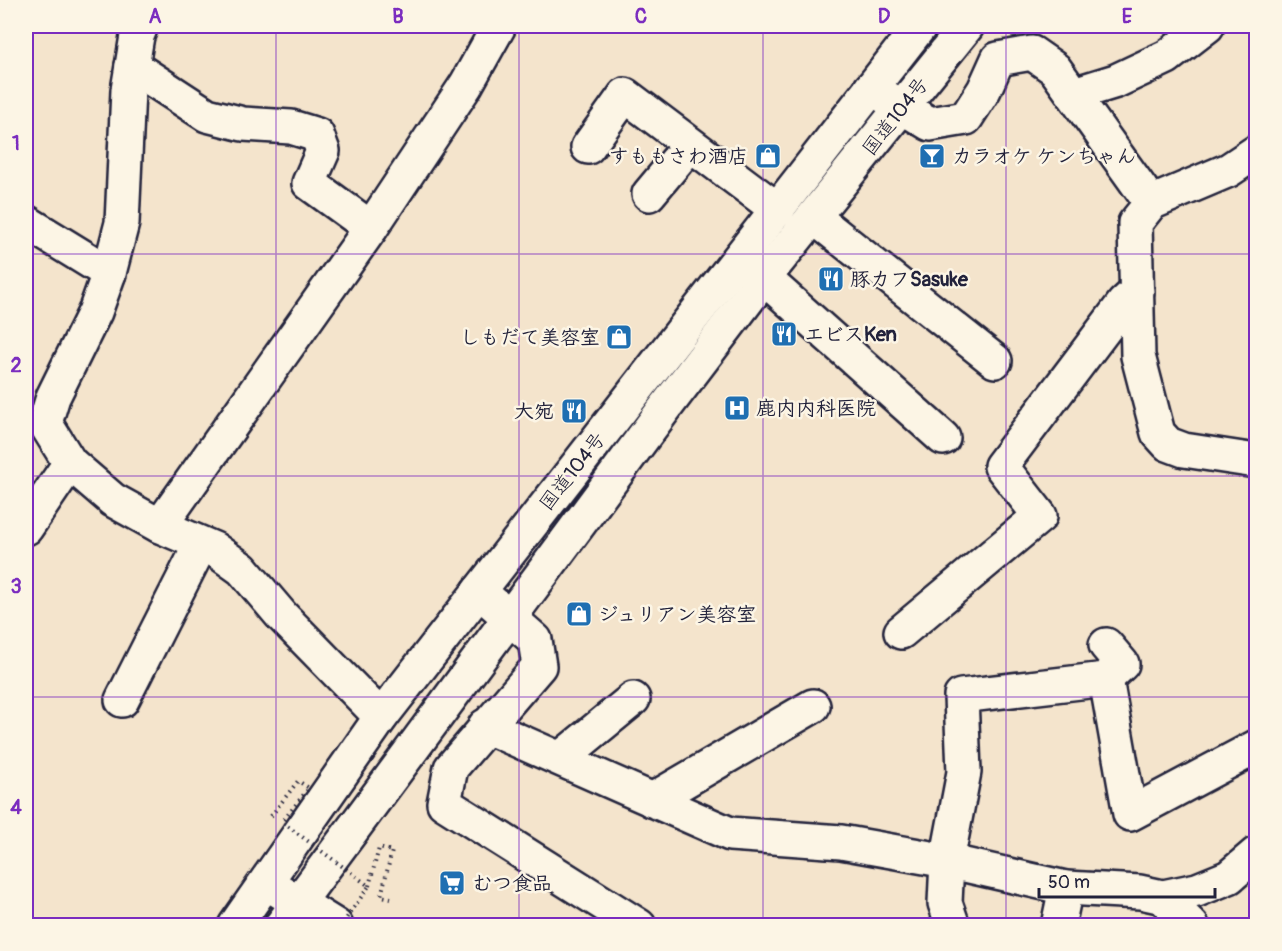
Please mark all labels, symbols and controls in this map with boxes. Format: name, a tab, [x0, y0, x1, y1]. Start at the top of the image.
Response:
text: A	[149, 4, 162, 29]
text: B	[392, 4, 404, 29]
text: C	[635, 4, 647, 29]
text: D	[878, 4, 891, 29]
text: E	[1122, 4, 1133, 29]
street label: 国道104号	[857, 72, 934, 161]
text: 1	[12, 131, 20, 156]
shop icon: すももさわ酒店	[753, 141, 783, 171]
bar icon: カラオケ ケンちゃん	[917, 141, 947, 171]
place label: すももさわ酒店	[609, 144, 748, 169]
place label: カラオケ ケンちゃん	[952, 144, 1136, 169]
restaurant icon: 豚カフSasuke	[816, 264, 846, 294]
place label: 豚カフSasuke	[850, 267, 969, 292]
restaurant icon: エビスKen	[769, 319, 799, 349]
shop icon: しもだて美容室	[604, 322, 634, 352]
place label: エビスKen	[804, 322, 897, 347]
place label: しもだて美容室	[460, 325, 600, 350]
text: 2	[10, 353, 22, 378]
hospital icon: 鹿内内科医院	[722, 393, 752, 423]
restaurant icon: 大宛	[559, 396, 589, 426]
place label: 鹿内内科医院	[756, 396, 876, 421]
place label: 大宛	[514, 399, 554, 424]
street label: 国道104号	[534, 427, 611, 516]
text: 3	[10, 574, 22, 599]
shop icon: ジュリアン美容室	[564, 599, 594, 629]
place label: ジュリアン美容室	[598, 602, 756, 627]
text: 4	[10, 795, 22, 820]
scale bar	[1039, 861, 1214, 899]
supermarket icon: むつ食品	[437, 868, 467, 898]
place label: むつ食品	[472, 871, 552, 896]
text: 50 m	[1048, 871, 1090, 894]

